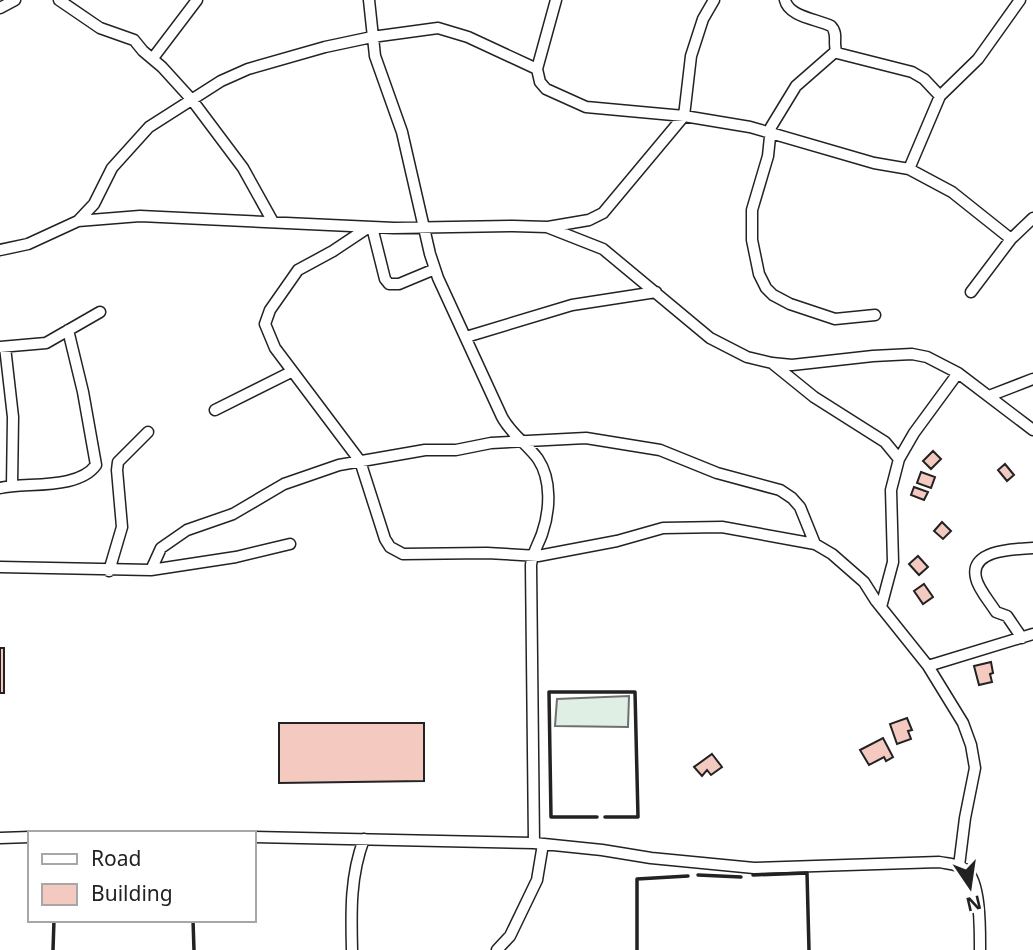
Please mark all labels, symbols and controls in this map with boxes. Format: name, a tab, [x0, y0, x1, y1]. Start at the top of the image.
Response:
legend	[28, 831, 256, 922]
text: Road	[91, 844, 141, 872]
north arrow	[935, 852, 1005, 922]
text: Building	[91, 879, 173, 907]
text: N	[963, 889, 984, 918]

